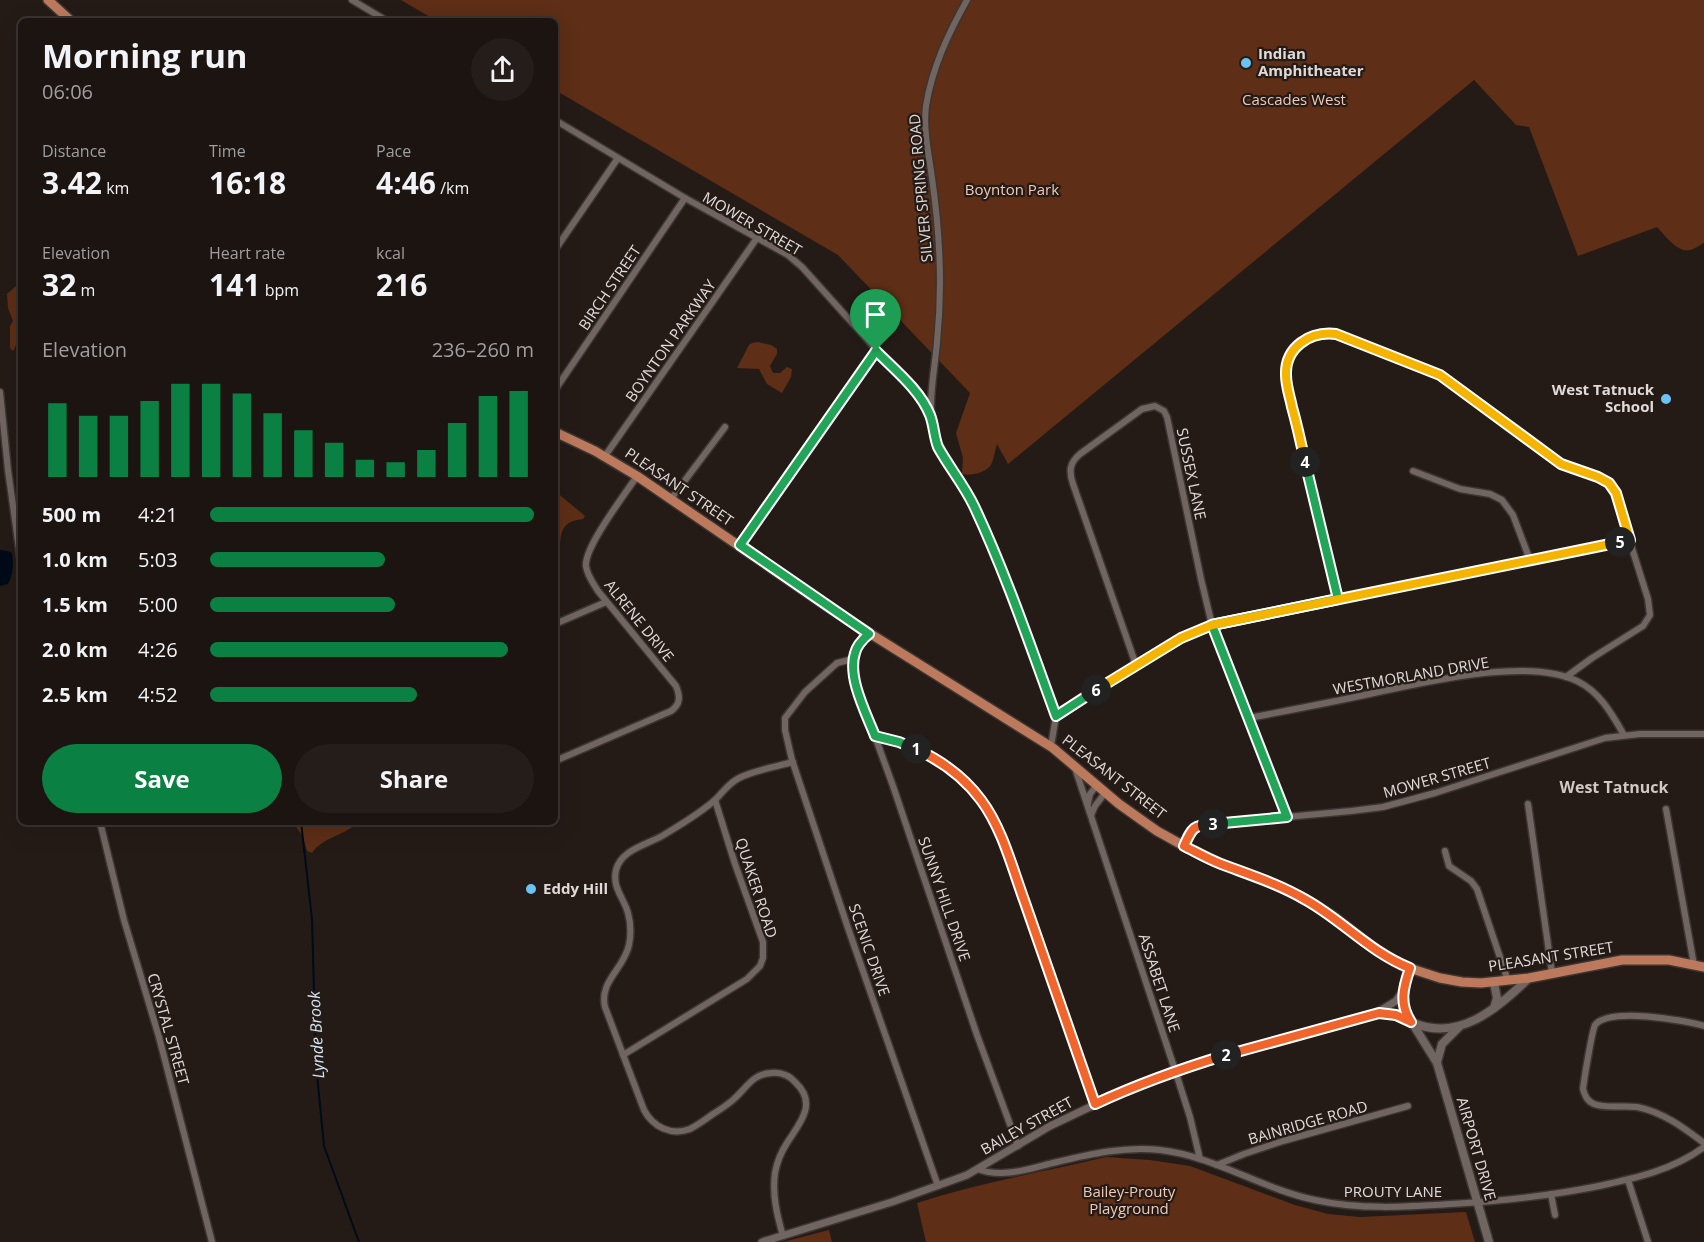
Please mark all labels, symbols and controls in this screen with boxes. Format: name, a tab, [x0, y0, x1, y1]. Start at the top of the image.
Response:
text: Morning run	[42, 33, 248, 78]
button: share	[471, 38, 534, 101]
place label: Indian Amphitheater	[1258, 43, 1364, 80]
marker: Indian Amphitheater	[1239, 56, 1253, 70]
text: 06:06	[42, 78, 93, 105]
park label: Cascades West	[1242, 89, 1346, 109]
street label: SILVER SPRING ROAD	[904, 113, 936, 263]
text: Distance	[42, 140, 106, 162]
text: Time	[209, 140, 246, 162]
text: Pace	[376, 140, 411, 162]
text: 3.42	[42, 162, 102, 203]
text: 16:18	[209, 162, 286, 203]
text: 4:46	[376, 162, 436, 203]
text: km	[102, 177, 129, 199]
text: /km	[436, 177, 469, 199]
park label: Boynton Park	[965, 179, 1059, 199]
street label: MOWER STREET	[699, 187, 806, 260]
street label: BIRCH STREET	[573, 241, 645, 334]
text: Elevation	[42, 242, 110, 264]
text: Heart rate	[209, 242, 285, 264]
text: kcal	[376, 242, 405, 264]
text: 32	[42, 264, 76, 305]
text: 141	[209, 264, 260, 305]
text: 216	[376, 264, 427, 305]
street label: BOYNTON PARKWAY	[620, 275, 720, 405]
text: m	[76, 279, 95, 301]
text: bpm	[260, 279, 299, 301]
pin	[850, 289, 901, 351]
icon: arrive	[859, 298, 892, 331]
text: Elevation	[42, 336, 127, 363]
text: 236–260 m	[432, 336, 534, 363]
place label: West Tatnuck School	[1552, 379, 1655, 416]
marker: West Tatnuck School	[1659, 392, 1673, 406]
street label: SUSSEX LANE	[1172, 426, 1211, 522]
street label: PLEASANT STREET	[622, 443, 738, 530]
pin: 4	[1290, 447, 1320, 477]
text: 4	[1300, 451, 1310, 473]
text: 500 m	[42, 501, 101, 528]
text: 4:21	[138, 501, 178, 528]
pin: 5	[1605, 527, 1635, 557]
text: 5	[1615, 531, 1625, 553]
text: 1.0 km	[42, 546, 108, 573]
text: 5:03	[138, 546, 178, 573]
street label: ALRENE DRIVE	[601, 575, 679, 666]
text: 1.5 km	[42, 591, 108, 618]
text: 5:00	[138, 591, 178, 618]
text: 2.0 km	[42, 636, 108, 663]
text: 4:26	[138, 636, 178, 663]
street label: WESTMORLAND DRIVE	[1331, 651, 1490, 699]
pin: 6	[1081, 675, 1111, 705]
text: 6	[1091, 679, 1101, 701]
text: 2.5 km	[42, 681, 108, 708]
text: 4:52	[138, 681, 178, 708]
street label: PLEASANT STREET	[1059, 729, 1171, 823]
pin: 1	[901, 734, 931, 764]
text: 1	[911, 738, 921, 760]
button: Save	[42, 744, 282, 813]
button: Share	[294, 744, 534, 813]
street label: MOWER STREET	[1381, 752, 1494, 802]
district label: West Tatnuck	[1559, 776, 1669, 798]
pin: 3	[1198, 809, 1228, 839]
text: 3	[1208, 813, 1218, 835]
street label: SUNNY HILL DRIVE	[914, 834, 976, 964]
street label: QUAKER ROAD	[731, 835, 783, 940]
place label: Eddy Hill	[543, 878, 608, 898]
marker: Eddy Hill	[524, 882, 538, 896]
street label: SCENIC DRIVE	[845, 901, 895, 999]
street label: ASSABET LANE	[1135, 931, 1185, 1035]
street label: PLEASANT STREET	[1487, 936, 1616, 976]
street label: CRYSTAL STREET	[143, 970, 195, 1088]
water label: Lynde Brook	[303, 990, 329, 1079]
pin: 2	[1211, 1040, 1241, 1070]
text: 2	[1221, 1044, 1231, 1066]
street label: BAILEY STREET	[977, 1091, 1077, 1159]
street label: BAINRIDGE ROAD	[1246, 1095, 1370, 1149]
street label: AIRPORT DRIVE	[1453, 1095, 1501, 1203]
park label: Bailey-Prouty Playground	[1083, 1181, 1176, 1218]
street label: PROUTY LANE	[1344, 1181, 1442, 1201]

